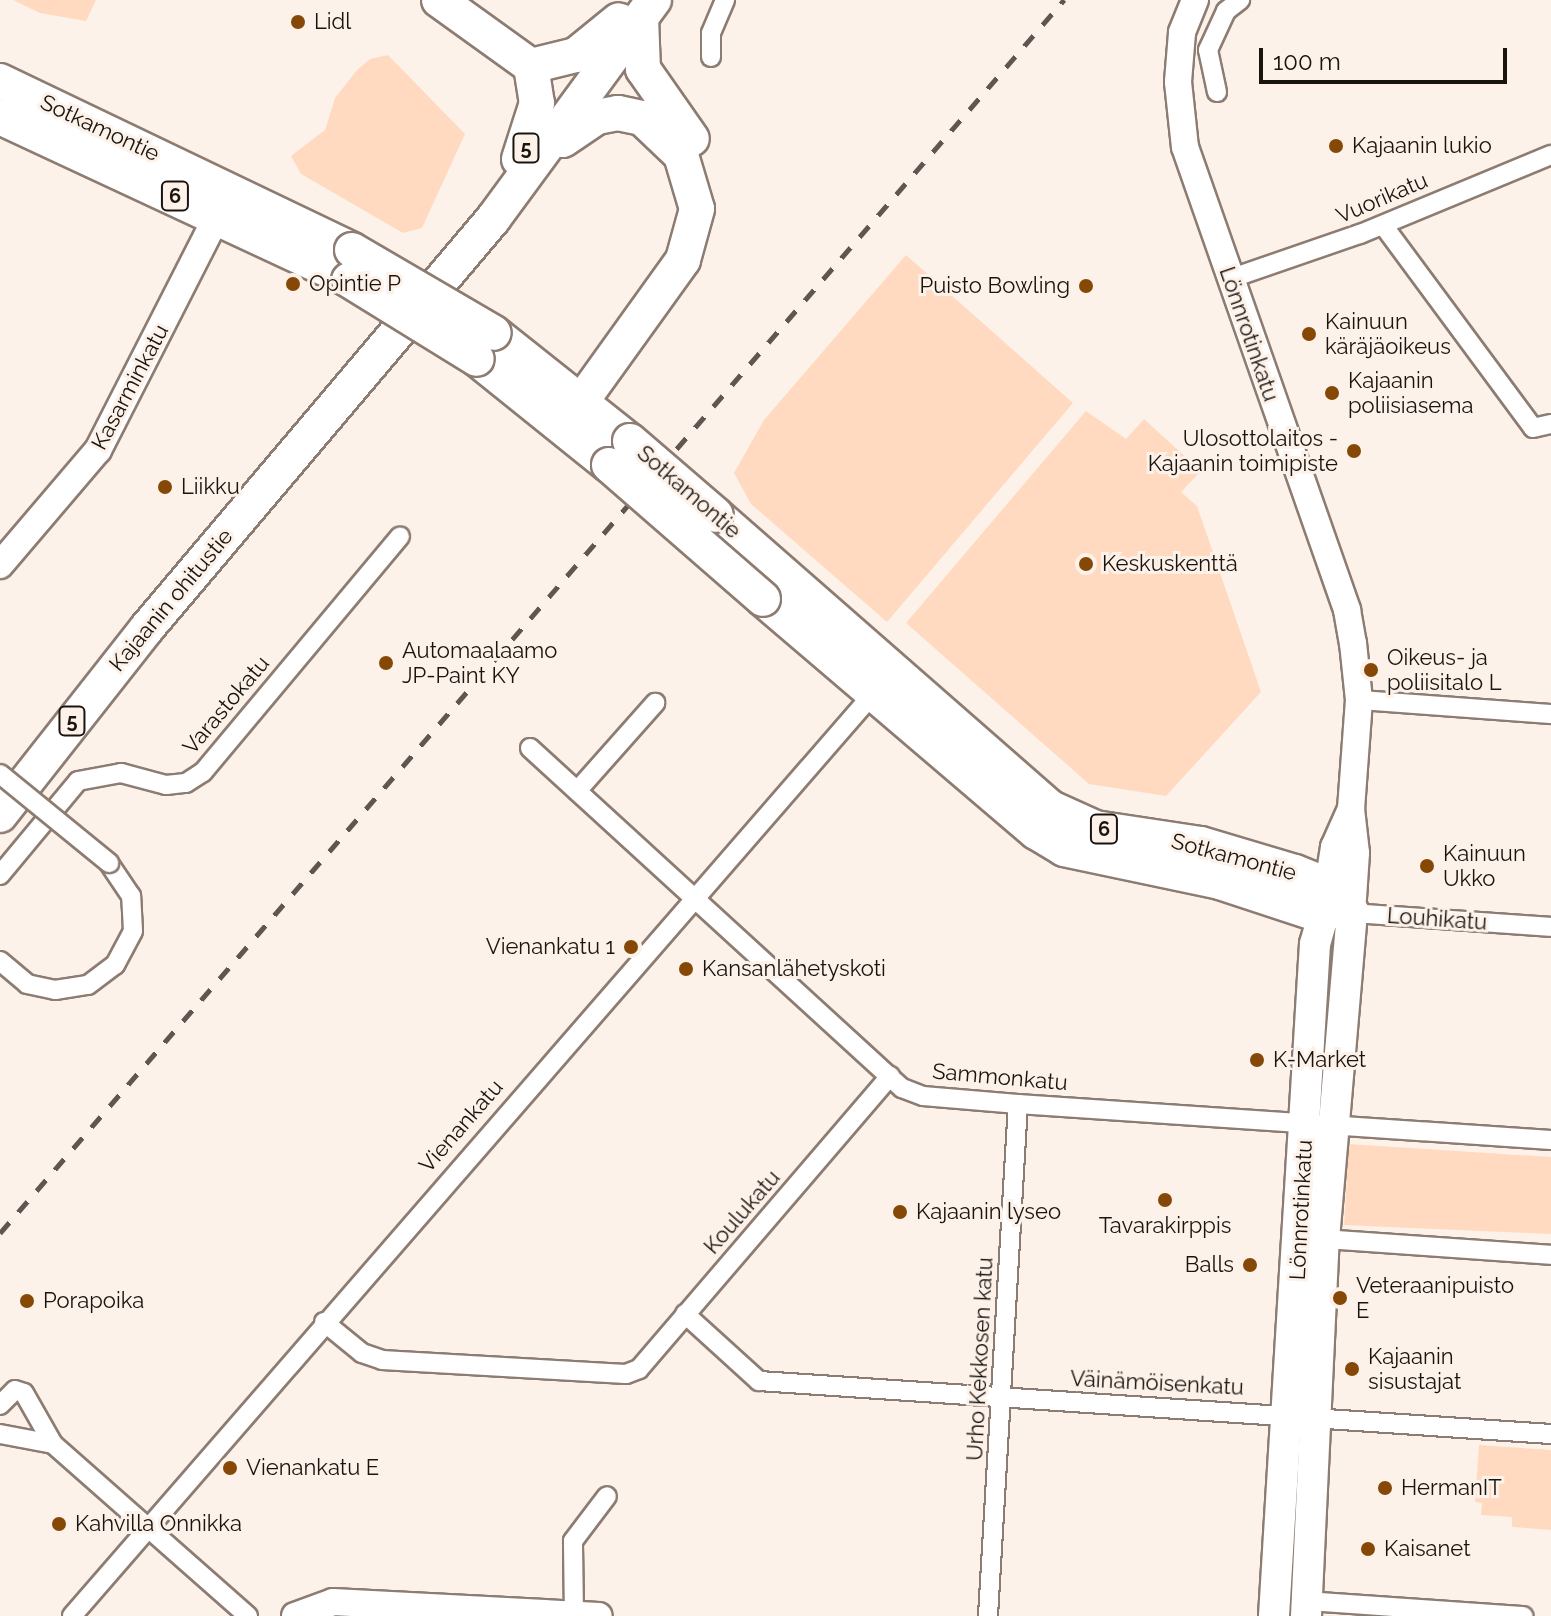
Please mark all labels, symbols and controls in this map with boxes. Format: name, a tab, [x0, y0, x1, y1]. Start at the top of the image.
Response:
place label: Lidl	[314, 9, 351, 35]
marker: Lidl	[289, 13, 307, 31]
scale bar	[1263, 32, 1511, 82]
text: 100 m	[1273, 47, 1341, 76]
street label: Sotkamontie	[36, 89, 164, 167]
road number: 5	[512, 132, 540, 164]
place label: Kajaanin lukio	[1352, 133, 1492, 159]
marker: Kajaanin lukio	[1327, 137, 1345, 155]
street label: Vuorikatu	[1332, 167, 1432, 229]
road number: 6	[159, 180, 191, 212]
street label: Lönnrotinkatu	[1214, 263, 1284, 405]
place label: Opintie P	[309, 271, 401, 297]
place label: Puisto Bowling	[920, 273, 1070, 299]
marker: Opintie P	[284, 275, 302, 293]
marker: Puisto Bowling	[1077, 277, 1095, 295]
place label: Kainuun käräjäoikeus	[1325, 308, 1451, 360]
street label: Kasarminkatu	[86, 320, 174, 454]
marker: Kainuun käräjäoikeus	[1300, 325, 1318, 343]
place label: Kajaanin poliisiasema	[1348, 367, 1473, 418]
marker: Kajaanin poliisiasema	[1323, 384, 1341, 402]
place label: Ulosottolaitos - Kajaanin toimipiste	[1148, 425, 1338, 476]
street label: Sotkamontie	[632, 440, 746, 544]
marker: Ulosottolaitos - Kajaanin toimipiste	[1345, 442, 1363, 460]
place label: Liikku	[181, 474, 240, 500]
marker: Liikku	[156, 478, 174, 496]
street label: Kajaanin ohitustie	[104, 523, 238, 677]
place label: Keskuskenttä	[1102, 551, 1238, 577]
marker: Keskuskenttä	[1077, 555, 1095, 573]
place label: Automaalaamo JP-Paint KY	[402, 637, 557, 688]
place label: Oikeus- ja poliisitalo L	[1387, 644, 1502, 696]
street label: Varastokatu	[177, 650, 275, 760]
marker: Automaalaamo JP-Paint KY	[377, 654, 395, 672]
marker: Oikeus- ja poliisitalo L	[1362, 661, 1380, 679]
road number: 5	[58, 705, 86, 737]
road number: 6	[1088, 813, 1120, 845]
street label: Sotkamontie	[1169, 828, 1299, 886]
place label: Kainuun Ukko	[1443, 840, 1526, 892]
marker: Kainuun Ukko	[1418, 857, 1436, 875]
street label: Louhikatu	[1386, 902, 1488, 936]
place label: Vienankatu 1	[486, 934, 615, 960]
marker: Vienankatu 1	[622, 938, 640, 956]
place label: Kansanlähetyskoti	[702, 956, 886, 982]
marker: Kansanlähetyskoti	[677, 960, 695, 978]
place label: K-Market	[1273, 1047, 1366, 1073]
marker: K-Market	[1248, 1051, 1266, 1069]
street label: Sammonkatu	[931, 1058, 1069, 1096]
street label: Vienankatu	[414, 1074, 508, 1178]
street label: Lönnrotinkatu	[1284, 1139, 1318, 1281]
street label: Koulukatu	[698, 1165, 786, 1259]
marker: Tavarakirppis	[1156, 1191, 1174, 1209]
place label: Kajaanin lyseo	[916, 1199, 1061, 1225]
marker: Kajaanin lyseo	[891, 1203, 909, 1221]
place label: Tavarakirppis	[1099, 1213, 1231, 1239]
place label: Balls	[1185, 1252, 1234, 1278]
marker: Balls	[1241, 1256, 1259, 1274]
street label: Urho Kekkosen katu	[961, 1257, 999, 1461]
place label: Veteraanipuisto E	[1356, 1272, 1514, 1324]
place label: Porapoika	[43, 1288, 144, 1314]
marker: Veteraanipuisto E	[1331, 1289, 1349, 1307]
marker: Porapoika	[18, 1292, 36, 1310]
place label: Kajaanin sisustajat	[1368, 1343, 1461, 1394]
marker: Kajaanin sisustajat	[1343, 1360, 1361, 1378]
street label: Väinämöisenkatu	[1070, 1365, 1244, 1401]
place label: Vienankatu E	[246, 1455, 379, 1481]
marker: Vienankatu E	[221, 1459, 239, 1477]
place label: HermanIT	[1401, 1475, 1502, 1501]
marker: HermanIT	[1376, 1479, 1394, 1497]
place label: Kahvilla Onnikka	[75, 1511, 242, 1537]
marker: Kahvilla Onnikka	[50, 1515, 68, 1533]
place label: Kaisanet	[1384, 1536, 1471, 1562]
marker: Kaisanet	[1359, 1540, 1377, 1558]

